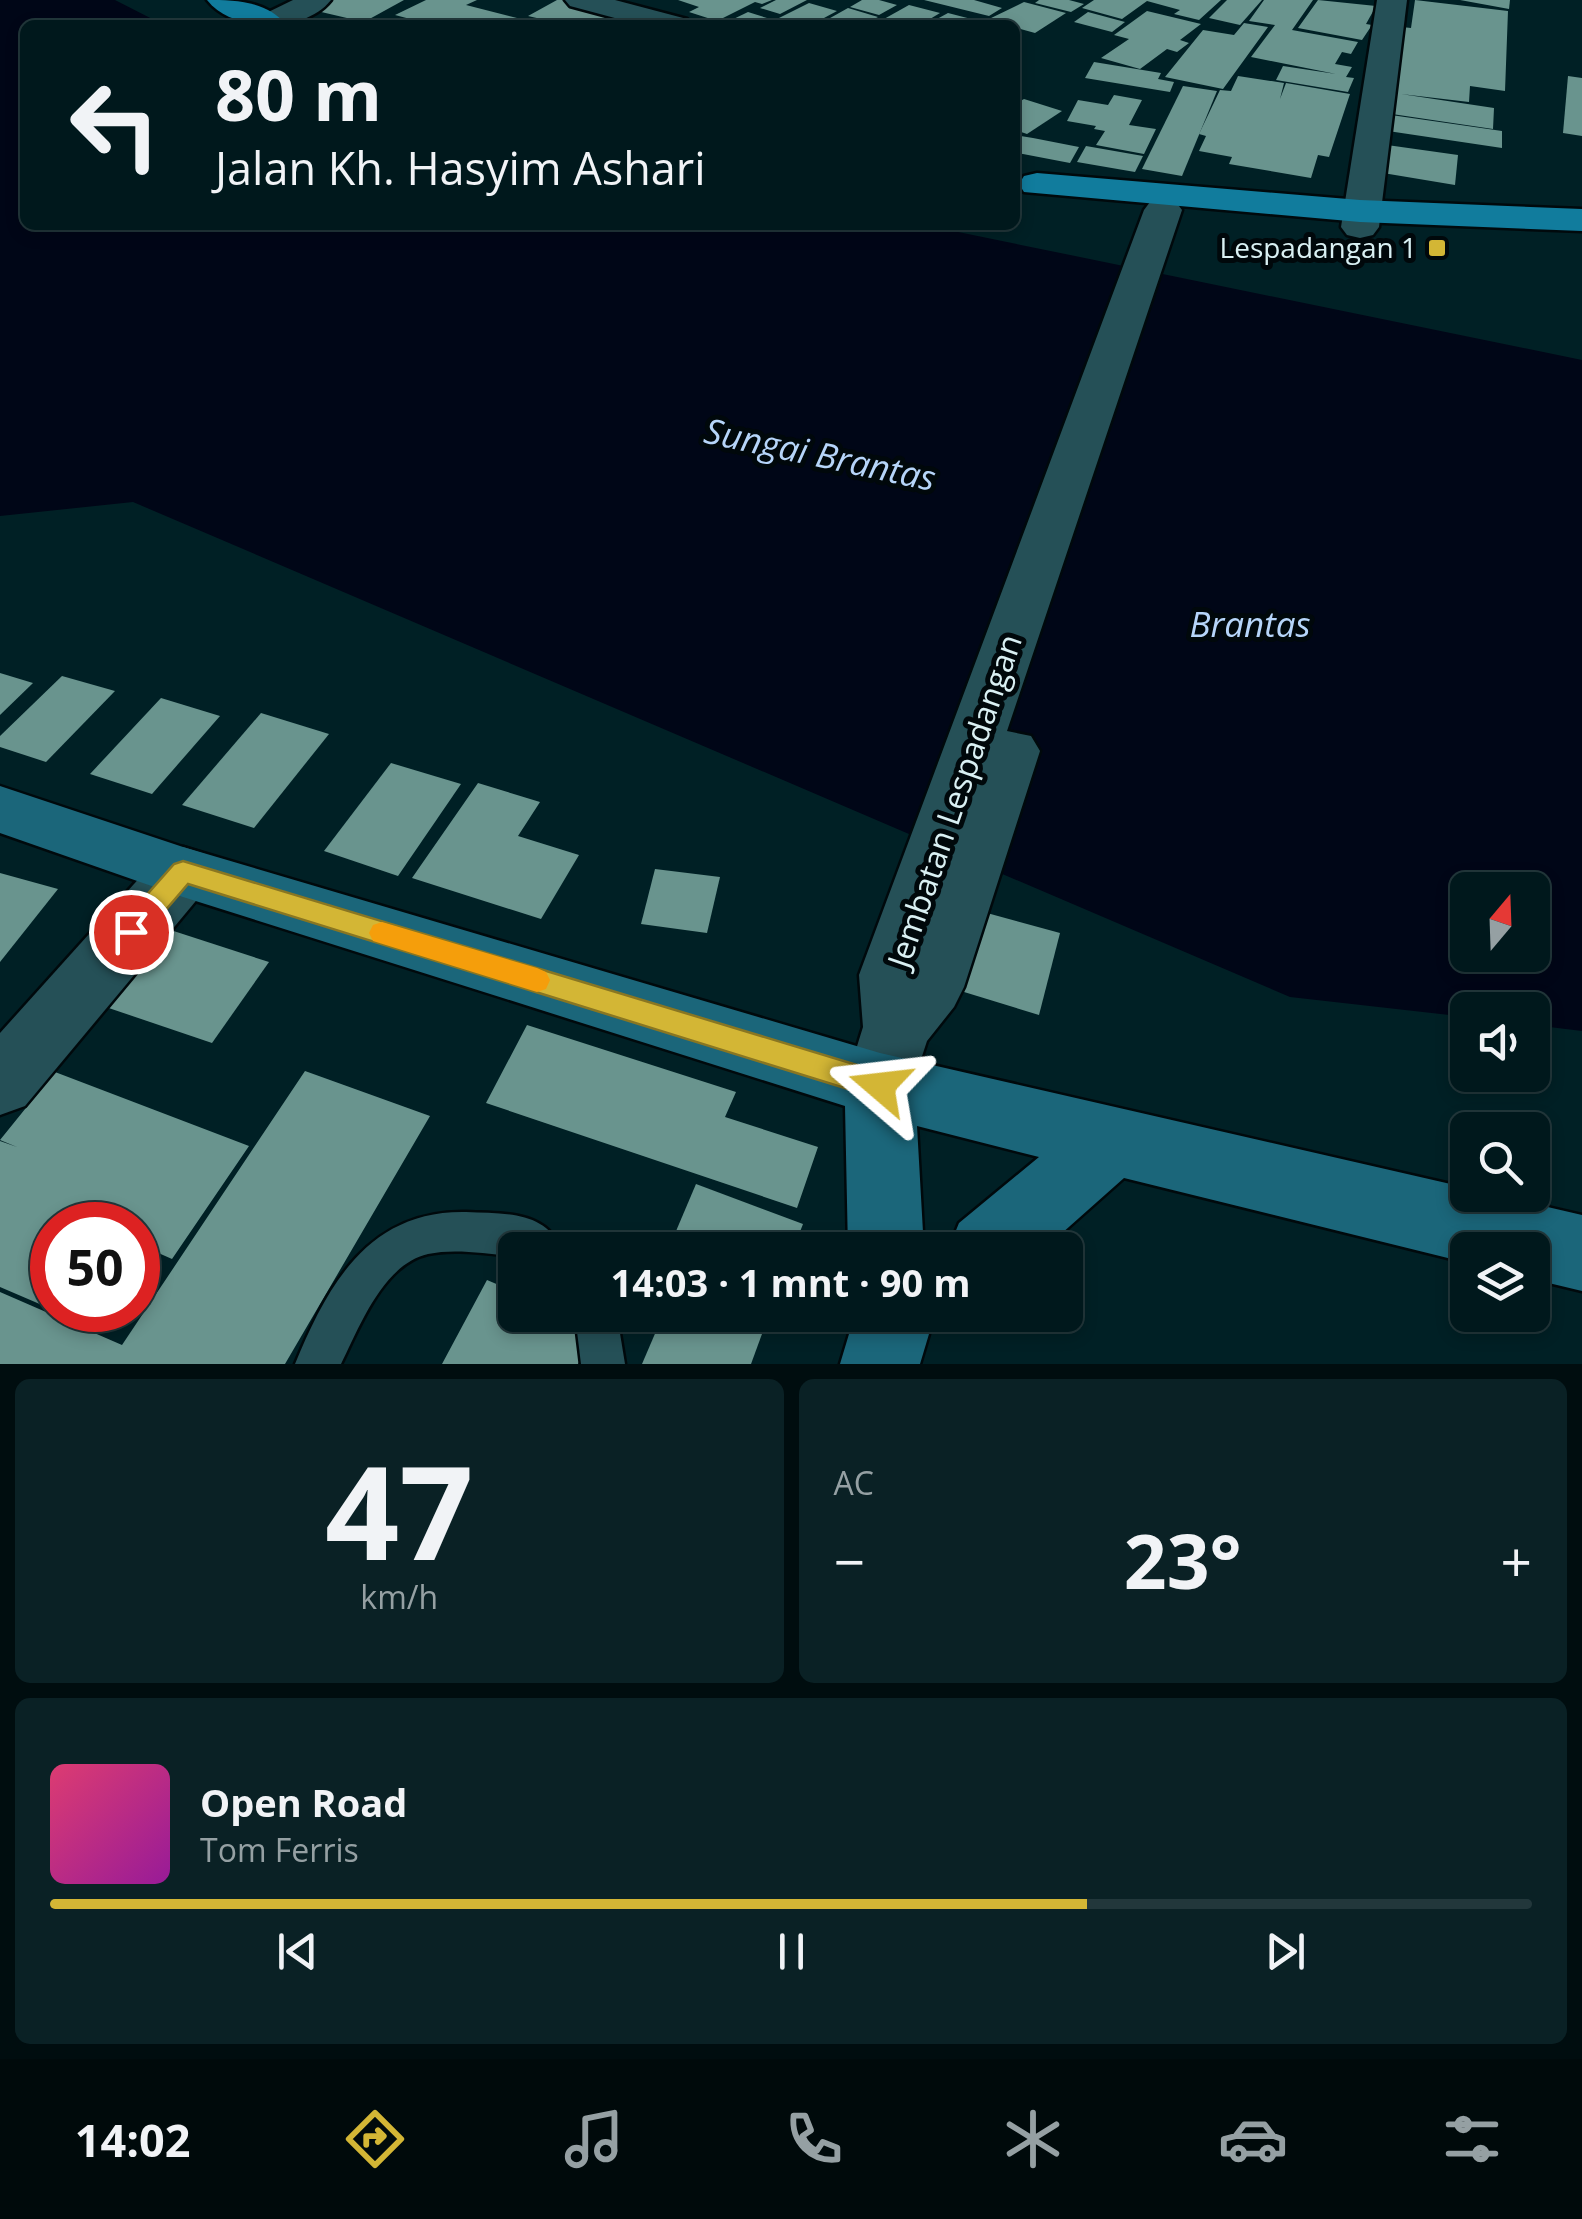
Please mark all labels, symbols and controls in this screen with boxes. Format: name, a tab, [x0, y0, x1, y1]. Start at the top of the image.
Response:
text: 80 m	[215, 46, 382, 142]
icon: left	[50, 60, 180, 190]
text: Jalan Kh. Hasyim Ashari	[215, 137, 706, 198]
place label: Lespadangan 1	[1220, 228, 1417, 266]
marker: Lespadangan 1	[1426, 237, 1448, 259]
water label: Sungai Brantas	[700, 406, 940, 501]
water label: Brantas	[1189, 600, 1311, 647]
street label: Jembatan Lespadangan	[875, 628, 1031, 976]
north arrow	[1450, 872, 1550, 972]
map controls	[1450, 872, 1550, 1332]
pin	[89, 890, 174, 975]
icon: arrive	[104, 905, 159, 960]
button: sound	[1450, 992, 1550, 1092]
position arrow	[828, 1034, 932, 1138]
button: search	[1450, 1112, 1550, 1212]
speed limit sign: 50	[30, 1202, 160, 1332]
button: layers	[1450, 1232, 1550, 1332]
text: 14:03 · 1 mnt · 90 m	[611, 1256, 970, 1308]
text: 47	[325, 1421, 474, 1598]
text: AC	[834, 1461, 874, 1504]
text: 23°	[1124, 1509, 1242, 1611]
text: −	[834, 1523, 865, 1598]
text: +	[1501, 1523, 1532, 1598]
text: km/h	[360, 1575, 438, 1618]
text: Open Road	[200, 1776, 407, 1828]
text: Tom Ferris	[200, 1828, 359, 1871]
icon: previous	[270, 1924, 325, 1979]
icon: pause	[764, 1924, 819, 1979]
icon: next	[1258, 1924, 1313, 1979]
icon: directions	[340, 2104, 410, 2174]
icon: music	[559, 2104, 629, 2174]
icon: phone	[779, 2104, 849, 2174]
icon: climate	[998, 2104, 1068, 2174]
icon: car	[1218, 2104, 1288, 2174]
icon: filters	[1437, 2104, 1507, 2174]
text: 14:02	[75, 2109, 190, 2170]

